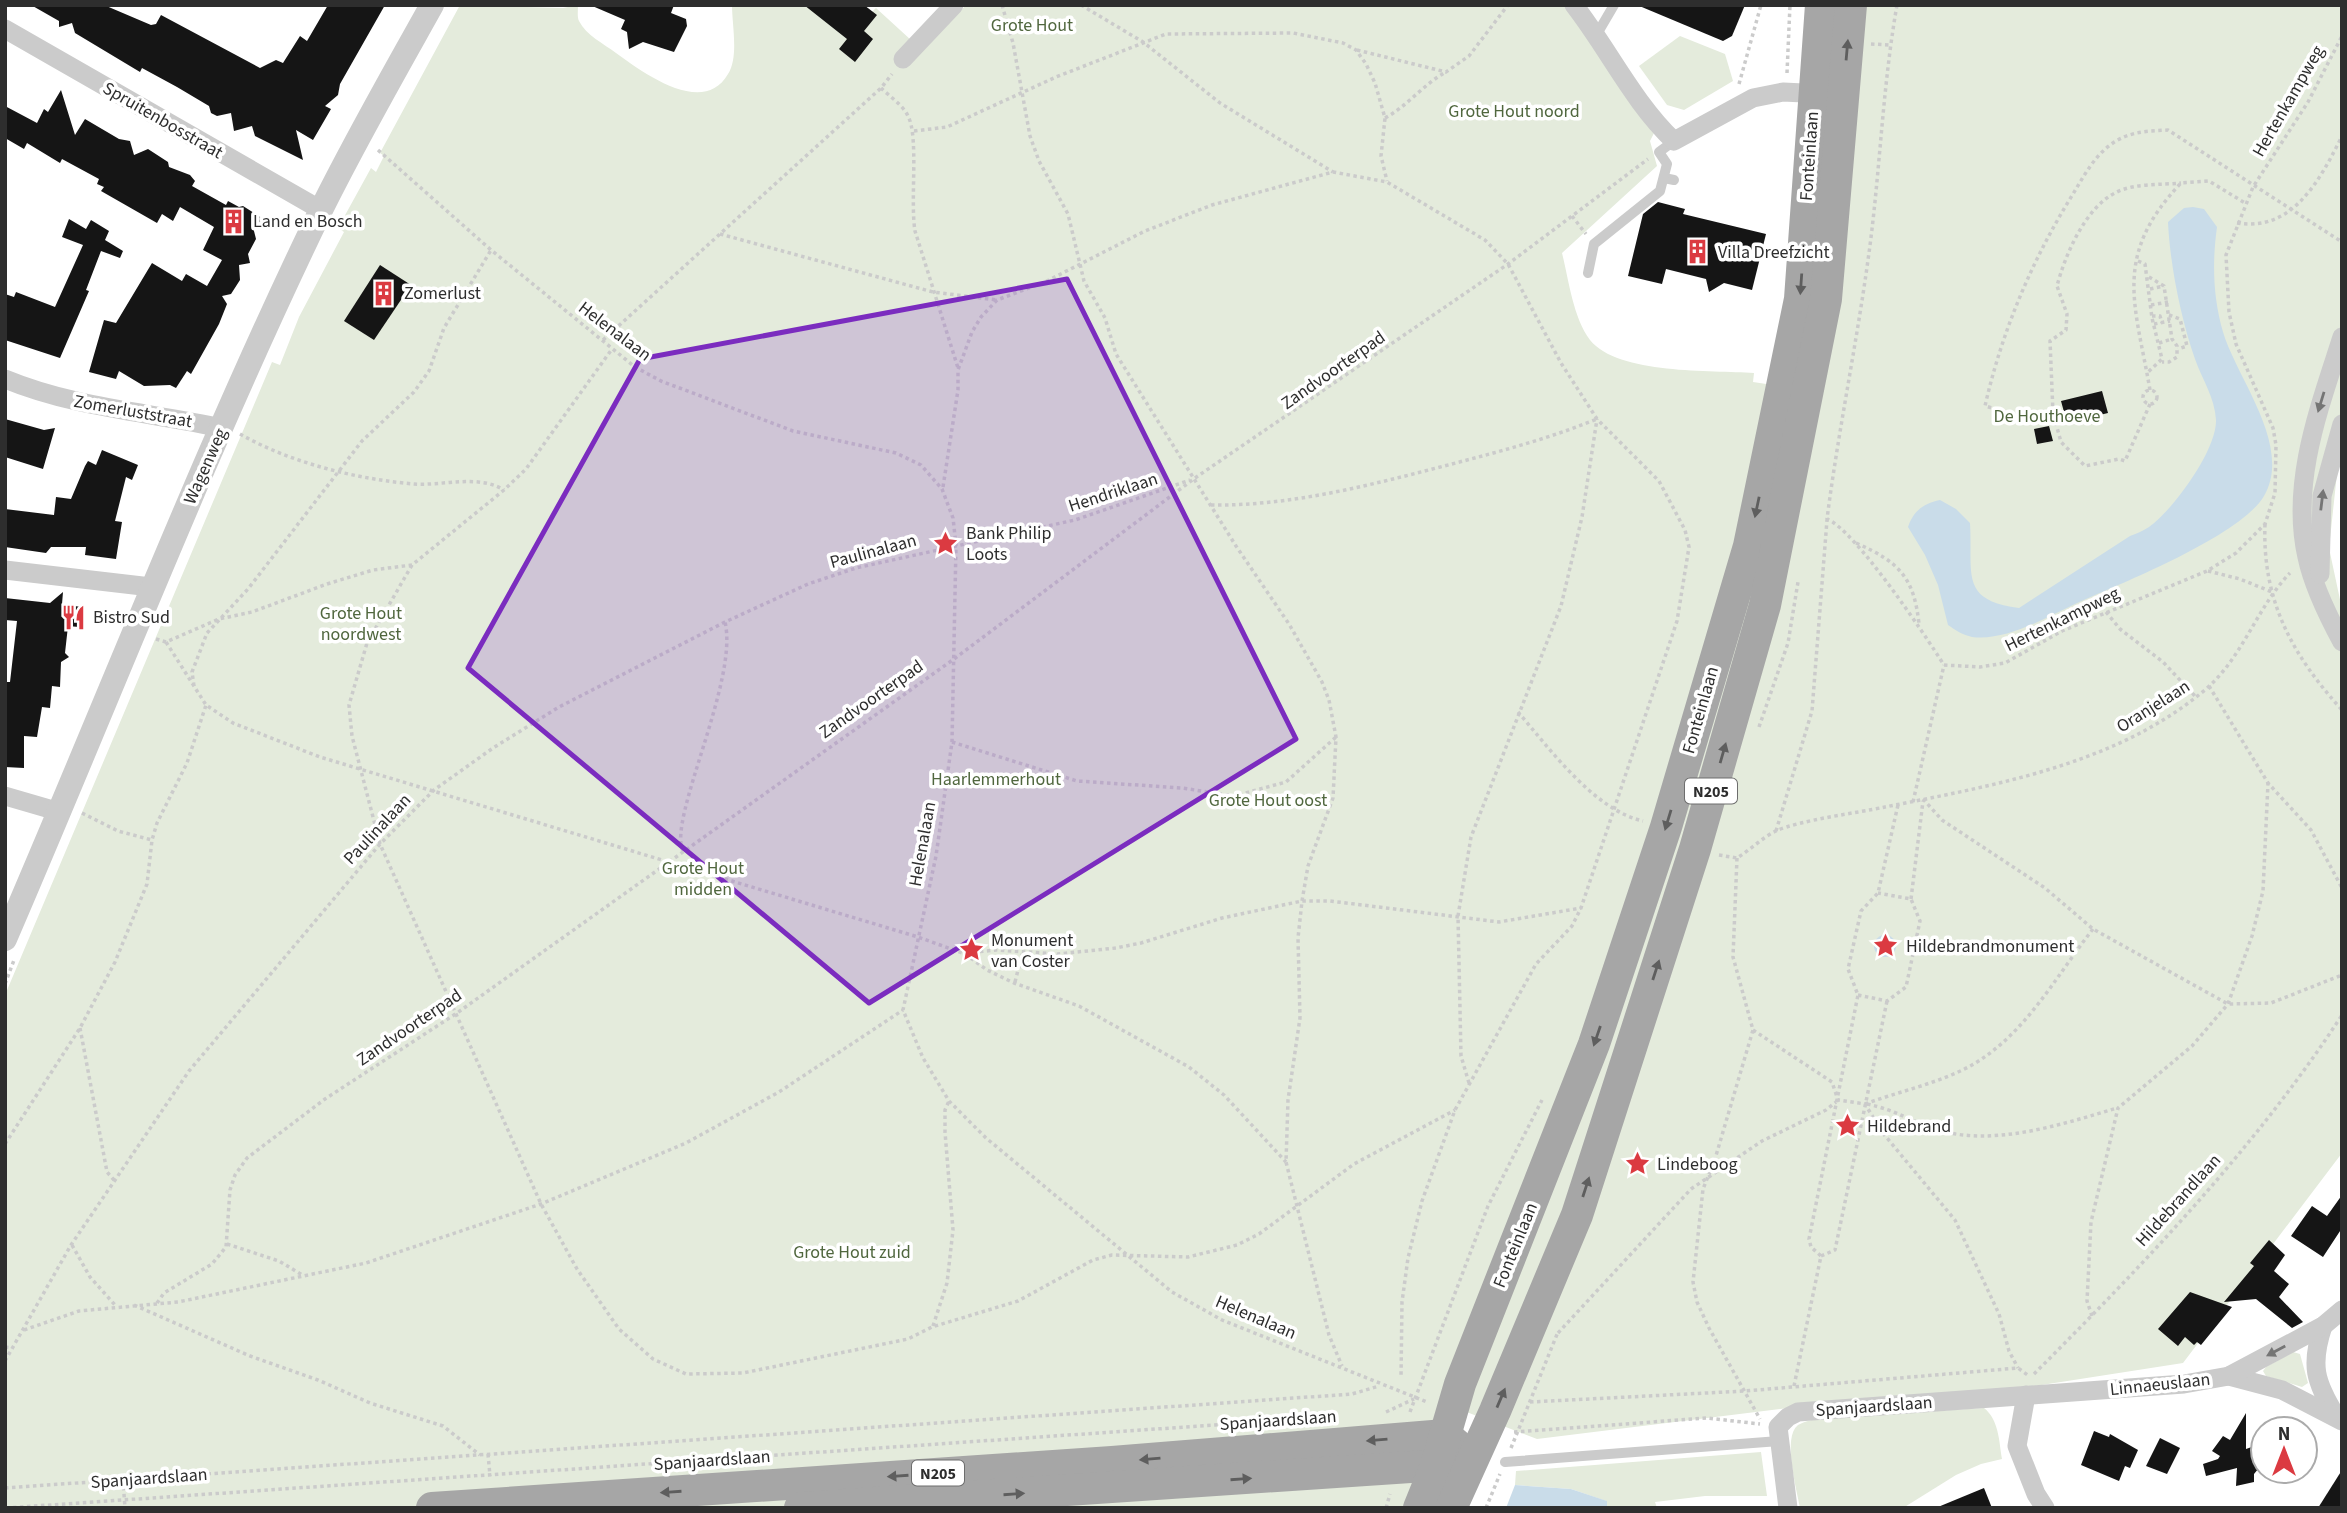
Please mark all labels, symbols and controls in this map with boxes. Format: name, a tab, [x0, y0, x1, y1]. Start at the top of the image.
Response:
park label: Grote Hout	[991, 13, 1073, 38]
one-way arrow	[1842, 39, 1853, 61]
street label: Hertenkampweg	[2246, 41, 2330, 162]
street label: Spruitenbosstraat	[98, 76, 227, 165]
park label: Grote Hout noord	[1448, 99, 1580, 124]
street label: Fonteinlaan	[1794, 110, 1825, 202]
building icon: Land en Bosch	[219, 207, 247, 235]
place label: Land en Bosch	[253, 209, 362, 234]
building icon: Villa Dreefzicht	[1684, 238, 1712, 266]
place label: Villa Dreefzicht	[1718, 240, 1830, 265]
one-way arrow	[1795, 273, 1806, 295]
building icon: Zomerlust	[370, 279, 398, 307]
place label: Zomerlust	[404, 281, 481, 306]
street label: Helenalaan	[573, 296, 656, 367]
street label: Zandvoorterpad	[1276, 325, 1391, 416]
street label: Zomerluststraat	[72, 389, 194, 434]
one-way arrow	[2316, 391, 2326, 412]
park label: De Houthoeve	[1994, 404, 2100, 429]
street label: Wagenweg	[178, 424, 233, 508]
street label: Hendriklaan	[1065, 466, 1161, 519]
one-way arrow	[2316, 489, 2327, 511]
one-way arrow	[1751, 496, 1762, 518]
place label: Bank Philip Loots	[966, 521, 1051, 567]
street label: Paulinalaan	[827, 528, 919, 575]
place icon: Bank Philip Loots	[932, 529, 960, 557]
street label: Hertenkampweg	[2001, 581, 2124, 658]
park label: Grote Hout noordwest	[320, 601, 402, 647]
restaurant icon: Bistro Sud	[59, 603, 87, 631]
place label: Bistro Sud	[93, 605, 170, 630]
street label: Zandvoorterpad	[814, 654, 929, 745]
street label: Fonteinlaan	[1676, 663, 1725, 757]
street label: Oranjelaan	[2112, 674, 2195, 739]
one-way arrow	[1718, 742, 1728, 763]
park label: Haarlemmerhout	[931, 767, 1061, 792]
road number: N205	[1685, 778, 1737, 804]
street label: Paulinalaan	[338, 788, 417, 870]
park label: Grote Hout oost	[1209, 788, 1327, 813]
street label: Helenalaan	[903, 800, 942, 888]
one-way arrow	[1662, 810, 1672, 831]
park label: Grote Hout midden	[662, 856, 744, 902]
place label: Monument van Coster	[991, 928, 1073, 974]
place icon: Hildebrandmonument	[1872, 932, 1900, 960]
place label: Hildebrandmonument	[1906, 934, 2074, 959]
place icon: Monument van Coster	[957, 936, 985, 964]
one-way arrow	[1651, 960, 1661, 981]
street label: Zandvoorterpad	[352, 983, 467, 1072]
one-way arrow	[1591, 1026, 1602, 1047]
place icon: Hildebrand	[1833, 1112, 1861, 1140]
place label: Hildebrand	[1867, 1114, 1951, 1139]
street label: Hildebrandlaan	[2130, 1149, 2227, 1252]
place icon: Lindeboog	[1623, 1150, 1651, 1178]
place label: Lindeboog	[1657, 1152, 1737, 1177]
one-way arrow	[1581, 1176, 1592, 1197]
street label: Fonteinlaan	[1487, 1199, 1544, 1292]
park label: Grote Hout zuid	[793, 1240, 911, 1265]
street label: Helenalaan	[1211, 1289, 1300, 1346]
one-way arrow	[2266, 1345, 2285, 1357]
street label: Linnaeuslaan	[2109, 1367, 2211, 1402]
one-way arrow	[1496, 1387, 1507, 1408]
street label: Spanjaardslaan	[1815, 1390, 1933, 1423]
street label: Spanjaardslaan	[1219, 1404, 1337, 1437]
north arrow	[2249, 1415, 2319, 1485]
text: N	[2278, 1421, 2290, 1448]
one-way arrow	[1365, 1435, 1387, 1446]
street label: Spanjaardslaan	[653, 1444, 771, 1477]
one-way arrow	[1139, 1454, 1161, 1465]
road number: N205	[912, 1460, 964, 1485]
street label: Spanjaardslaan	[90, 1462, 208, 1495]
one-way arrow	[887, 1471, 909, 1482]
one-way arrow	[1231, 1473, 1253, 1484]
one-way arrow	[660, 1486, 682, 1497]
one-way arrow	[1004, 1488, 1026, 1499]

